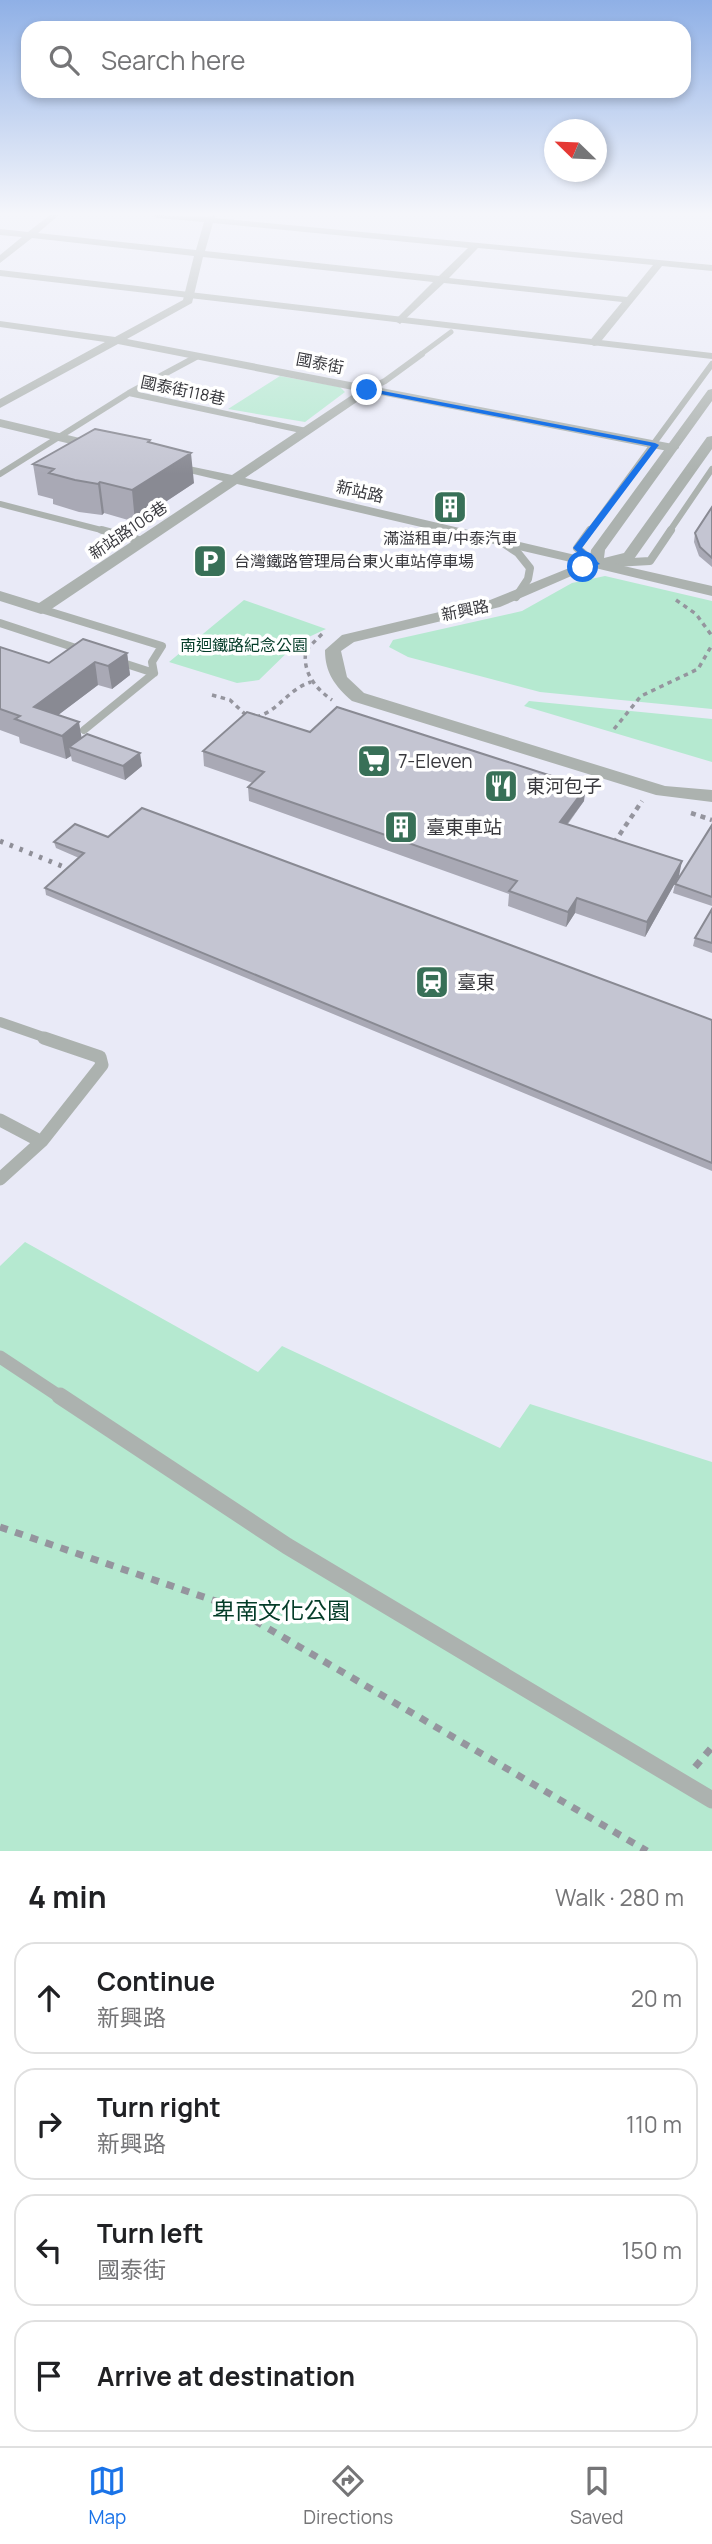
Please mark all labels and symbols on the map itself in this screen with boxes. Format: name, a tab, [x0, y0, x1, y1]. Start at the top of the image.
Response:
north arrow	[544, 119, 607, 182]
street label: 國泰街	[294, 348, 346, 378]
street label: 國泰街118巷	[139, 370, 227, 410]
route end	[351, 374, 382, 405]
street label: 新站路	[334, 475, 386, 507]
building icon: 滿溢租車/中泰汽車	[431, 488, 469, 526]
street label: 新站路106巷	[85, 496, 171, 564]
place label: 滿溢租車/中泰汽車	[383, 527, 517, 549]
parking icon: 台灣鐵路管理局台東火車站停車場	[191, 542, 229, 580]
place label: 台灣鐵路管理局台東火車站停車場	[234, 550, 474, 572]
route start	[567, 551, 598, 582]
street label: 新興路	[439, 594, 491, 626]
park label: 南迴鐵路紀念公園	[180, 634, 308, 656]
supermarket icon: 7-Eleven	[355, 742, 393, 780]
place label: 7-Eleven	[398, 748, 473, 774]
restaurant icon: 東河包子	[482, 767, 520, 805]
place label: 東河包子	[526, 773, 602, 799]
building icon: 臺東車站	[382, 808, 420, 846]
place label: 臺東車站	[426, 814, 502, 840]
station icon: 臺東	[413, 963, 451, 1001]
place label: 臺東	[457, 969, 495, 995]
park label: 卑南文化公園	[212, 1594, 350, 1626]

